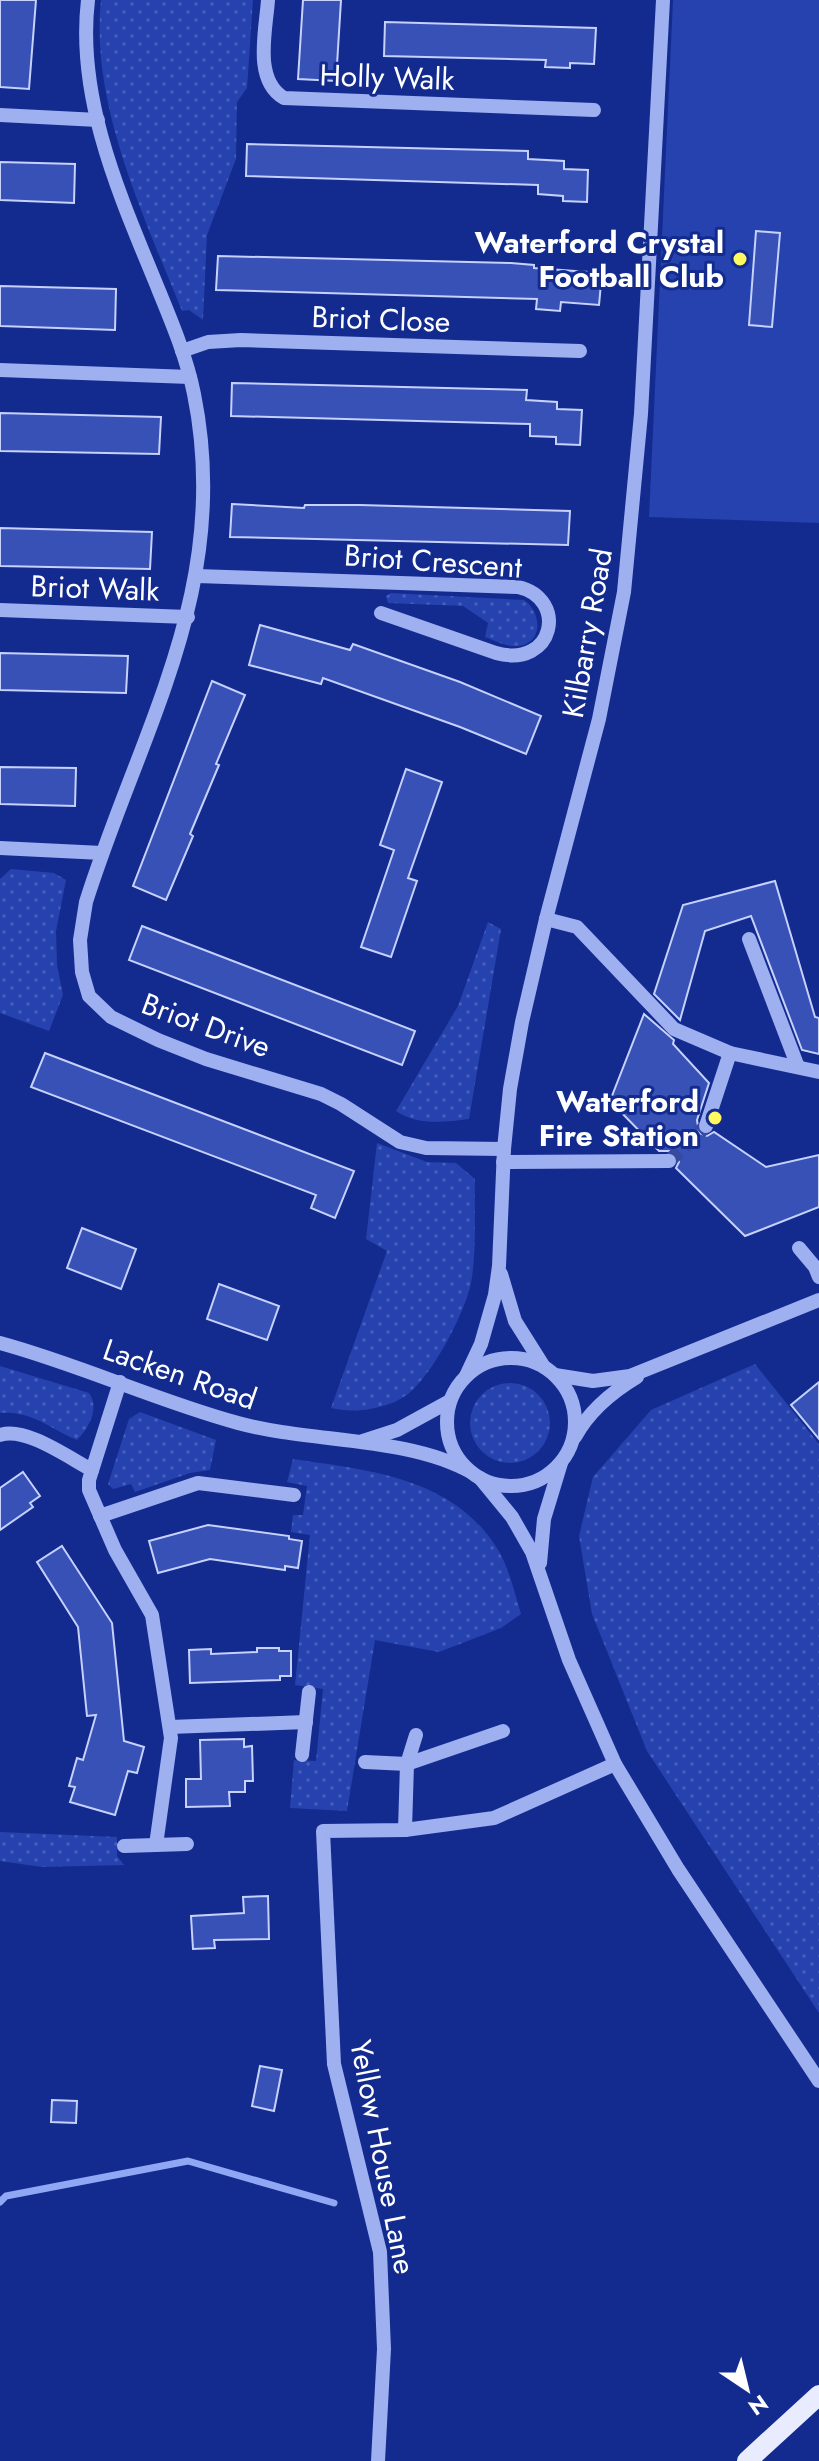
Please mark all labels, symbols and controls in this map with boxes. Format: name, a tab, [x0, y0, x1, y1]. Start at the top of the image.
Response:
street label: Holly Walk	[319, 53, 456, 101]
place label: Waterford Crystal Football Club	[475, 221, 724, 298]
marker: Waterford Crystal Football Club	[731, 250, 749, 268]
street label: Briot Close	[311, 295, 451, 343]
street label: Briot Crescent	[343, 533, 524, 589]
street label: Kilbarry Road	[551, 545, 623, 721]
street label: Briot Walk	[30, 564, 161, 612]
street label: Briot Drive	[136, 982, 276, 1068]
place label: Waterford Fire Station	[539, 1080, 699, 1157]
marker: Waterford Fire Station	[706, 1109, 724, 1127]
street label: Lacken Road	[97, 1328, 263, 1420]
street label: Yellow House Lane	[339, 2036, 427, 2278]
north arrow	[707, 2349, 787, 2429]
text: N	[742, 2387, 775, 2423]

